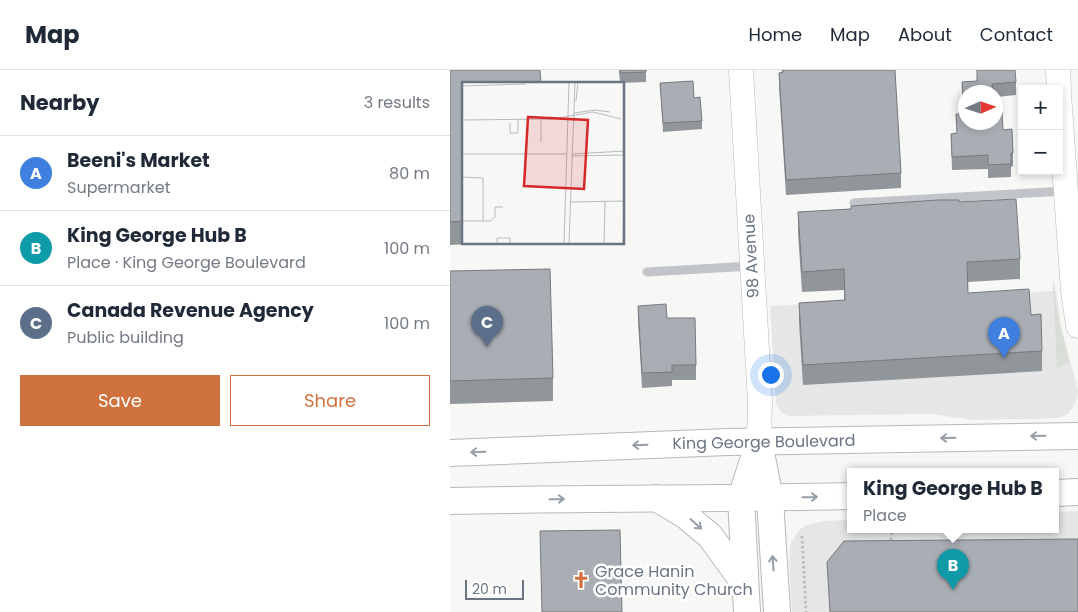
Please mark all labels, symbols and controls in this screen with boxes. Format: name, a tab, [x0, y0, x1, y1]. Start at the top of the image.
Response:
text: Map	[25, 18, 80, 51]
text: Home	[748, 22, 802, 47]
text: Map	[830, 22, 870, 47]
text: About	[898, 22, 952, 47]
text: Contact	[980, 22, 1053, 47]
inset map	[462, 82, 625, 245]
north arrow	[958, 85, 1003, 130]
map controls	[1018, 85, 1063, 175]
button: +	[1018, 85, 1063, 130]
text: Nearby	[20, 88, 100, 117]
text: 3 results	[364, 91, 430, 114]
button: −	[1018, 130, 1063, 175]
text: Beeni's Market	[67, 147, 210, 174]
text: A	[30, 162, 42, 185]
text: 80 m	[389, 162, 430, 185]
text: Supermarket	[67, 176, 171, 199]
street label: 98 Avenue	[737, 213, 765, 299]
text: King George Hub B	[67, 222, 247, 249]
text: B	[31, 237, 41, 260]
text: 100 m	[384, 237, 430, 260]
text: Place · King George Boulevard	[67, 251, 306, 274]
text: Canada Revenue Agency	[67, 297, 314, 324]
pin: C	[471, 306, 503, 347]
text: C	[30, 312, 42, 335]
text: 100 m	[384, 312, 430, 335]
pin: A	[988, 317, 1020, 358]
text: Public building	[67, 326, 184, 349]
your location	[758, 362, 784, 388]
button: Save	[20, 375, 220, 426]
button: Share	[230, 375, 430, 426]
street label: King George Boulevard	[672, 429, 856, 455]
one-way arrow	[1030, 432, 1046, 441]
one-way arrow	[941, 433, 957, 443]
one-way arrow	[632, 441, 648, 450]
one-way arrow	[470, 447, 486, 457]
popup	[847, 468, 1059, 533]
text: King George Hub B	[863, 475, 1043, 502]
one-way arrow	[802, 492, 818, 502]
one-way arrow	[548, 494, 564, 504]
text: Place	[863, 504, 907, 527]
one-way arrow	[689, 518, 702, 529]
pin: B	[937, 549, 969, 590]
one-way arrow	[769, 556, 778, 572]
place label: Grace Hanin Community Church	[595, 560, 753, 601]
church icon: Grace Hanin Community Church	[571, 570, 591, 590]
scale bar	[465, 577, 524, 600]
text: 20 m	[472, 579, 507, 599]

